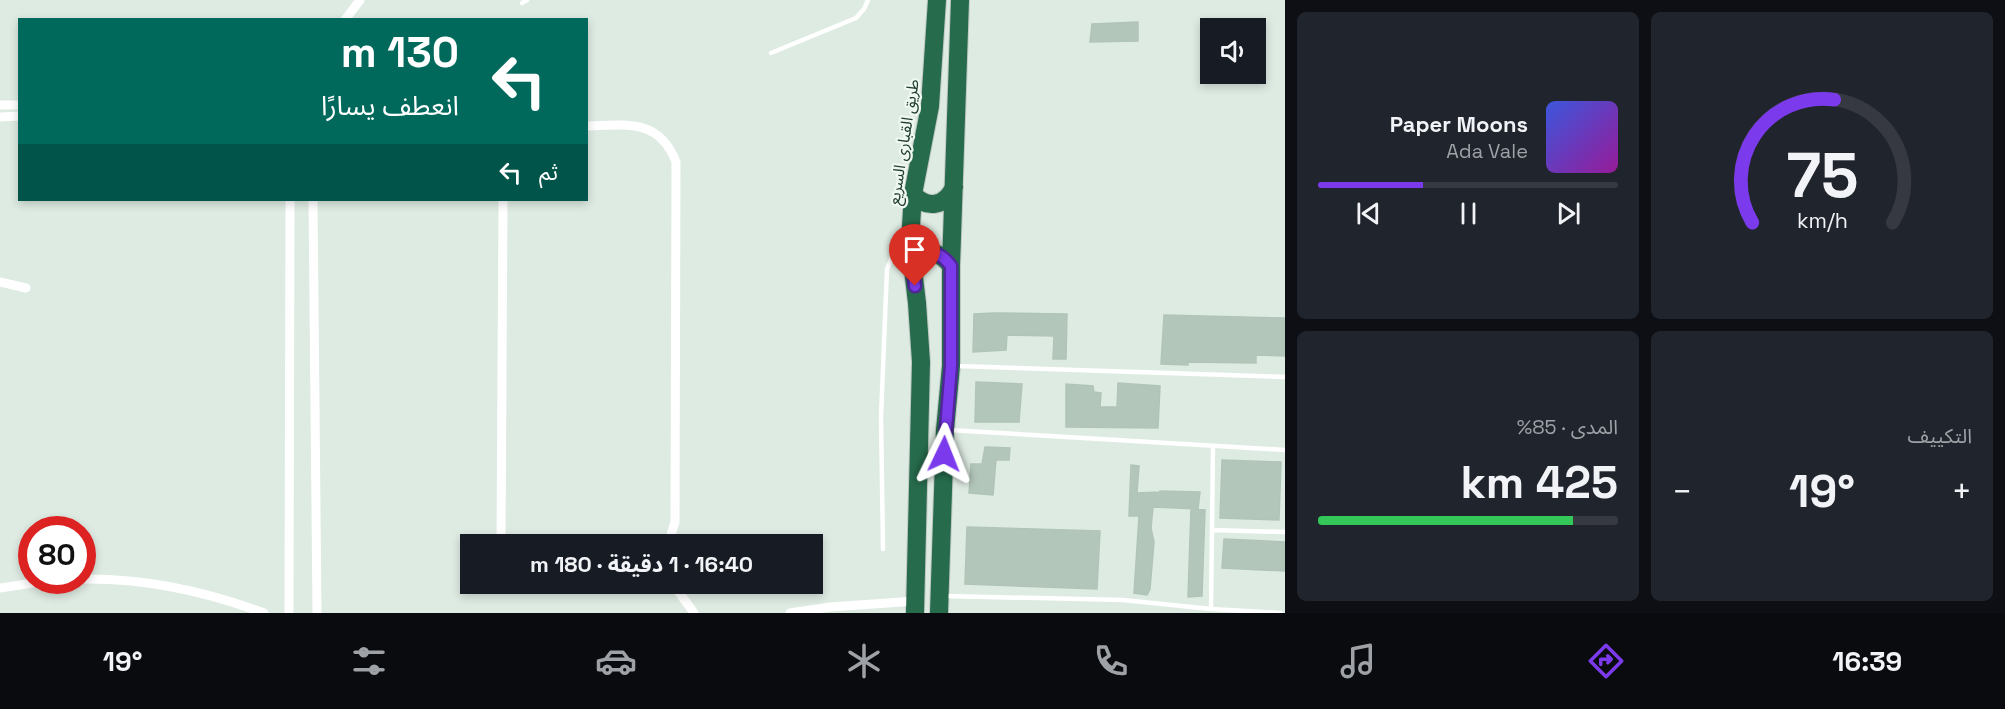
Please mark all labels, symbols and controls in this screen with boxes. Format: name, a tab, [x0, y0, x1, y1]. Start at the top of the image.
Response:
map controls	[1200, 18, 1266, 84]
button: sound	[1200, 18, 1266, 84]
text: 130 m	[341, 26, 459, 79]
icon: left	[480, 42, 558, 120]
street label: طريق القبارى السريع	[883, 77, 926, 207]
text: انعطف يسارًا	[321, 88, 459, 123]
text: Paper Moons	[1390, 110, 1528, 138]
text: 75	[1786, 136, 1858, 215]
text: Ada Vale	[1446, 138, 1528, 164]
icon: left	[494, 156, 527, 189]
text: ثم	[539, 158, 558, 186]
icon: previous	[1352, 197, 1385, 230]
icon: pause	[1452, 197, 1485, 230]
icon: next	[1552, 197, 1585, 230]
text: km/h	[1796, 207, 1848, 234]
pin	[889, 224, 940, 286]
icon: arrive	[898, 233, 931, 266]
text: المدى · 85%	[1517, 414, 1618, 440]
position arrow	[912, 422, 976, 486]
text: التكييف	[1908, 423, 1972, 449]
text: 425 km	[1460, 454, 1618, 511]
text: 19°	[1789, 463, 1855, 520]
text: −	[1672, 471, 1692, 513]
text: +	[1952, 471, 1972, 513]
speed limit sign: 80	[18, 516, 96, 594]
text: 16:40 · 1 دقيقة · 180 m	[530, 550, 753, 578]
icon: filters	[348, 640, 390, 682]
icon: car	[595, 640, 637, 682]
icon: climate	[843, 640, 885, 682]
icon: phone	[1090, 640, 1132, 682]
icon: music	[1337, 640, 1379, 682]
icon: directions	[1585, 640, 1627, 682]
text: 19°	[103, 644, 142, 679]
text: 16:39	[1832, 644, 1902, 679]

